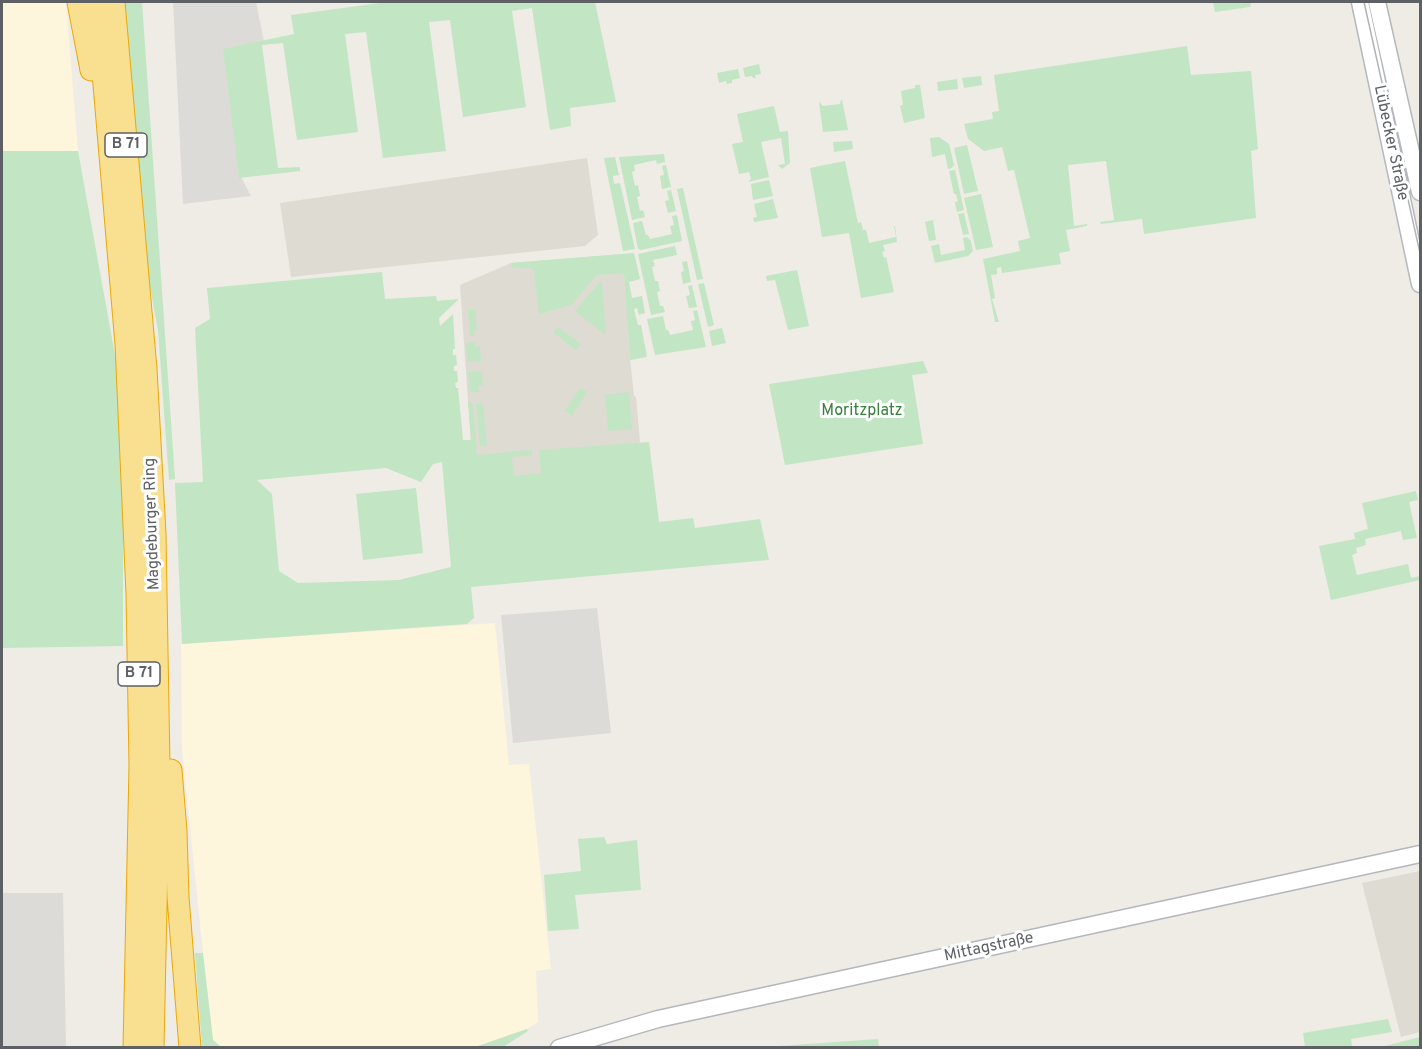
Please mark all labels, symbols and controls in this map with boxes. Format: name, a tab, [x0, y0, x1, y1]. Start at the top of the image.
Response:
street label: Lübecker Straße	[1368, 84, 1412, 202]
road number: B 71	[105, 133, 147, 157]
park label: Moritzplatz	[821, 402, 903, 422]
street label: Magdeburger Ring	[141, 458, 165, 590]
road number: B 71	[118, 662, 160, 686]
street label: Mittagstraße	[943, 929, 1035, 967]

